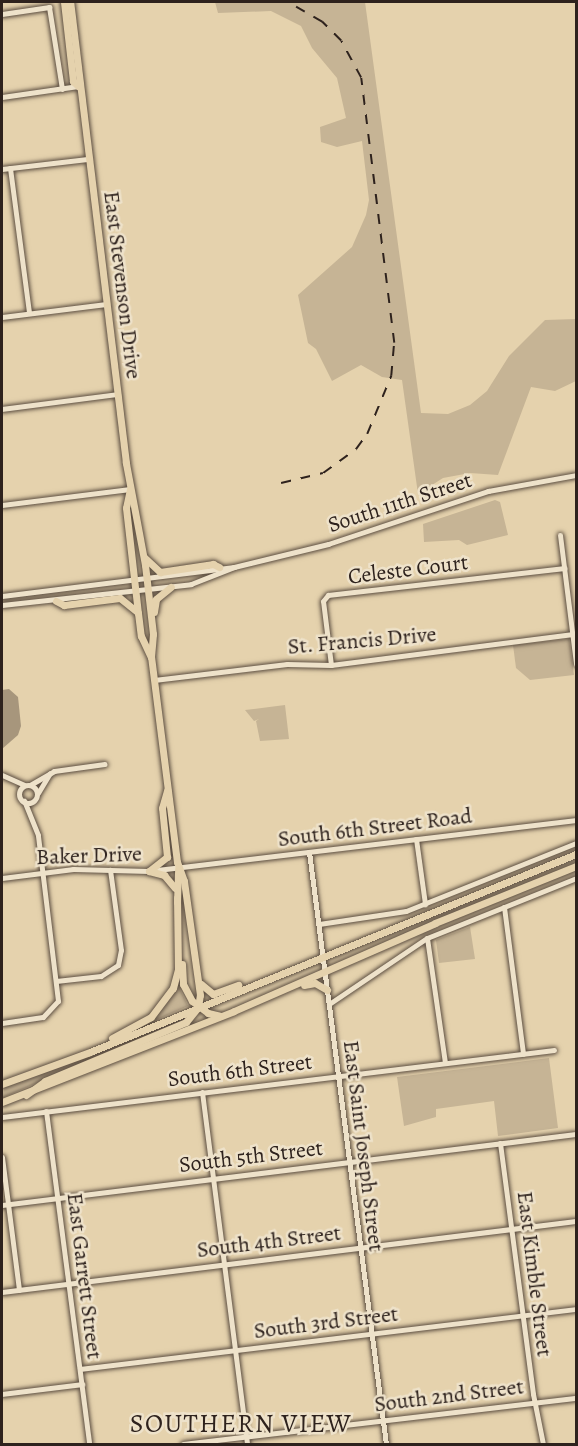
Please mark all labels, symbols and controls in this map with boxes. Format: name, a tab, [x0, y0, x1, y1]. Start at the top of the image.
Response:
street label: East Stevenson Drive	[97, 190, 147, 380]
street label: South 11th Street	[325, 467, 475, 539]
street label: Celeste Court	[347, 550, 469, 590]
street label: St. Francis Drive	[286, 621, 438, 661]
street label: South 6th Street Road	[277, 803, 473, 853]
street label: Baker Drive	[36, 841, 142, 871]
street label: East Saint Joseph Street	[337, 1039, 389, 1253]
street label: South 6th Street	[166, 1049, 314, 1093]
street label: South 5th Street	[178, 1135, 324, 1179]
street label: East Kimble Street	[511, 1190, 557, 1358]
street label: East Garrett Street	[61, 1191, 107, 1361]
street label: South 4th Street	[195, 1220, 343, 1264]
street label: South 3rd Street	[252, 1301, 400, 1345]
street label: South 2nd Street	[373, 1374, 525, 1418]
district label: SOUTHERN VIEW	[130, 1408, 352, 1440]

